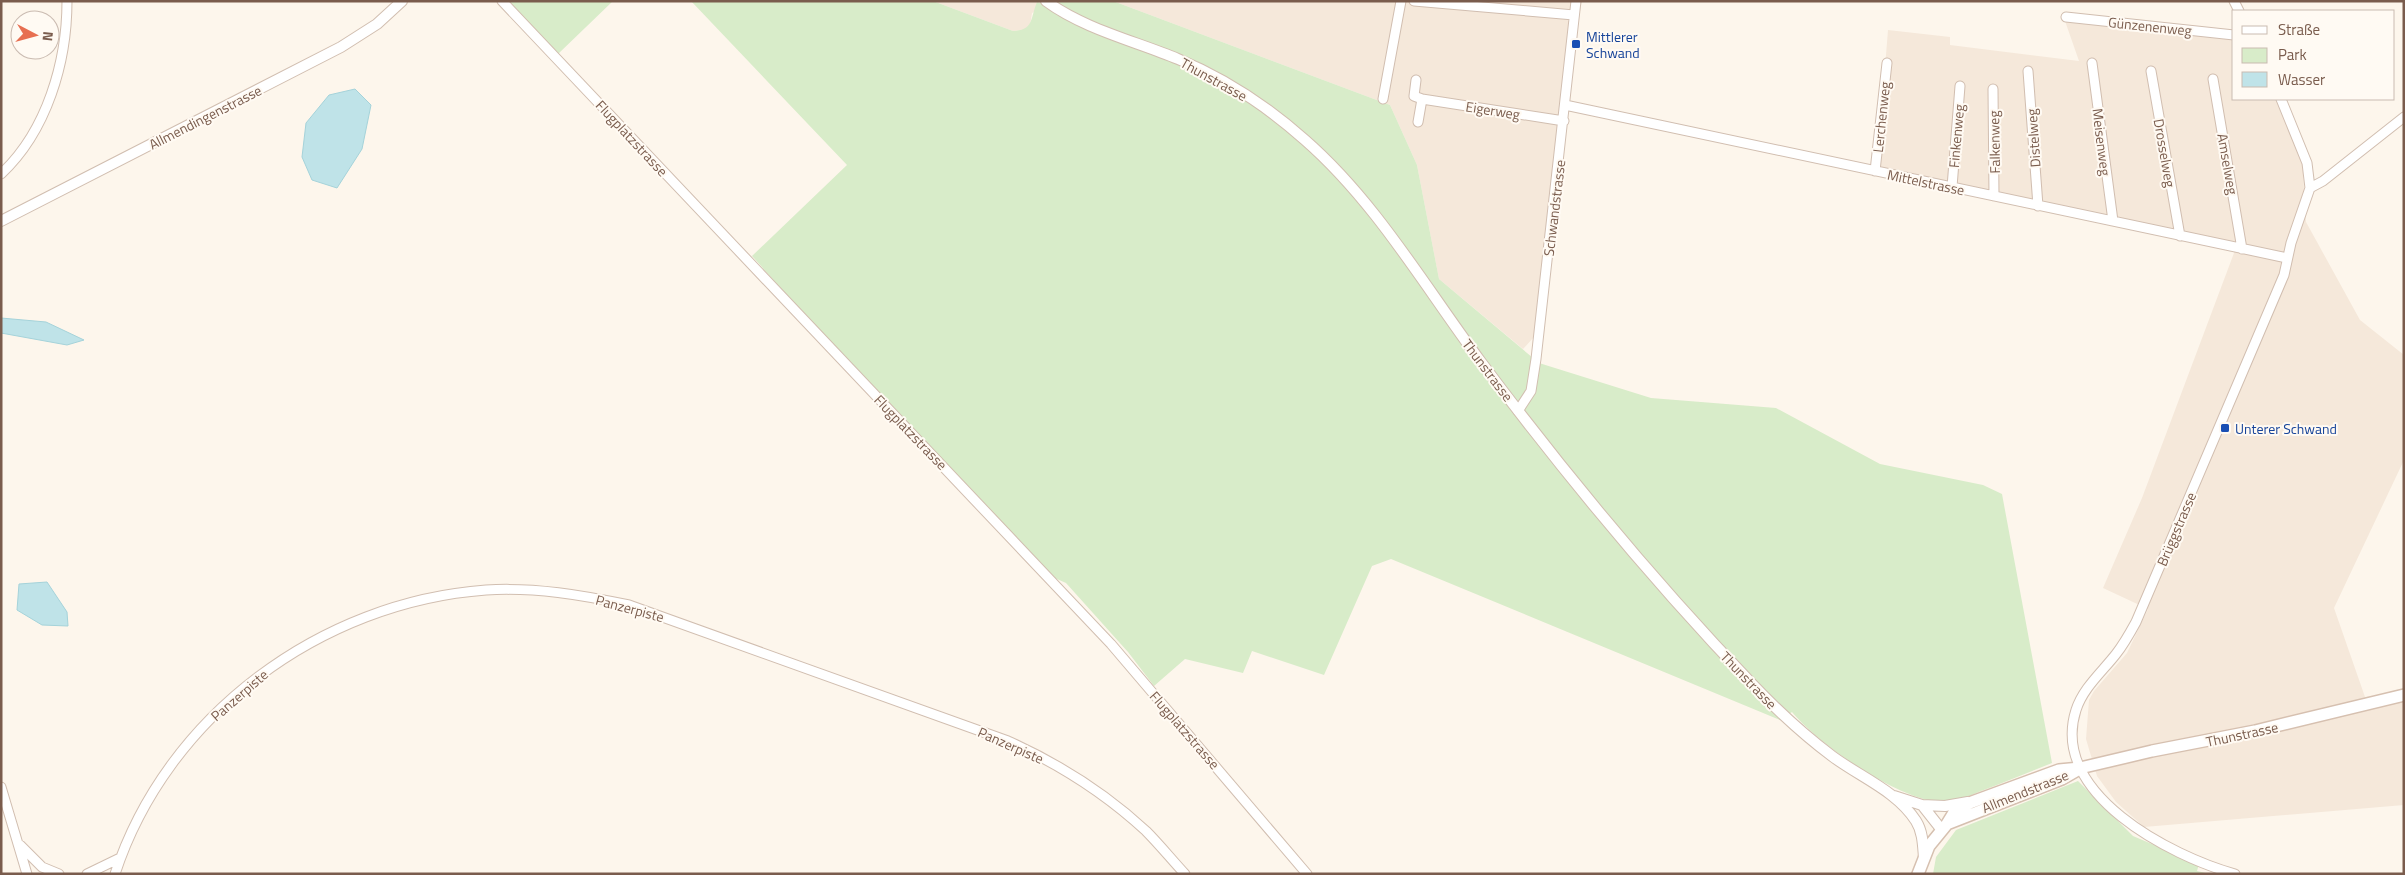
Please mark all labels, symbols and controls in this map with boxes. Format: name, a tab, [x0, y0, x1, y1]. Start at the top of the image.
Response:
north arrow	[10, 10, 60, 60]
legend	[2232, 10, 2395, 100]
street label: Günzenenweg	[2107, 11, 2193, 41]
text: Straße	[2278, 18, 2320, 41]
place label: Mittlerer Schwand	[1586, 26, 1640, 63]
text: N	[37, 30, 59, 42]
marker: Mittlerer Schwand	[1570, 38, 1582, 50]
text: Park	[2278, 43, 2307, 66]
street label: Thunstrasse	[1177, 52, 1251, 106]
text: Wasser	[2278, 68, 2325, 91]
street label: Allmendingenstrasse	[145, 79, 265, 155]
street label: Lerchenweg	[1867, 80, 1895, 154]
street label: Flugplatzstrasse	[591, 95, 673, 181]
street label: Eigerweg	[1464, 95, 1522, 125]
street label: Finkenweg	[1943, 103, 1969, 169]
street label: Meisenweg	[2087, 107, 2117, 177]
street label: Distelweg	[2020, 108, 2046, 168]
street label: Falkenweg	[1983, 110, 2005, 174]
street label: Drosselweg	[2149, 117, 2181, 189]
street label: Amselweg	[2212, 132, 2244, 196]
street label: Schwandstrasse	[1538, 159, 1570, 257]
street label: Mittelstrasse	[1886, 164, 1966, 200]
street label: Thunstrasse	[1458, 334, 1518, 406]
street label: Flugplatzstrasse	[870, 390, 952, 474]
place label: Unterer Schwand	[2235, 418, 2337, 439]
marker: Unterer Schwand	[2219, 422, 2231, 434]
street label: Brüggstrasse	[2151, 489, 2201, 569]
street label: Panzerpiste	[593, 589, 667, 627]
street label: Thunstrasse	[1716, 646, 1782, 714]
street label: Panzerpiste	[206, 664, 272, 726]
street label: Flugplatzstrasse	[1145, 686, 1225, 774]
street label: Thunstrasse	[2204, 716, 2280, 752]
street label: Panzerpiste	[975, 721, 1047, 769]
street label: Allmendstrasse	[1978, 764, 2072, 818]

